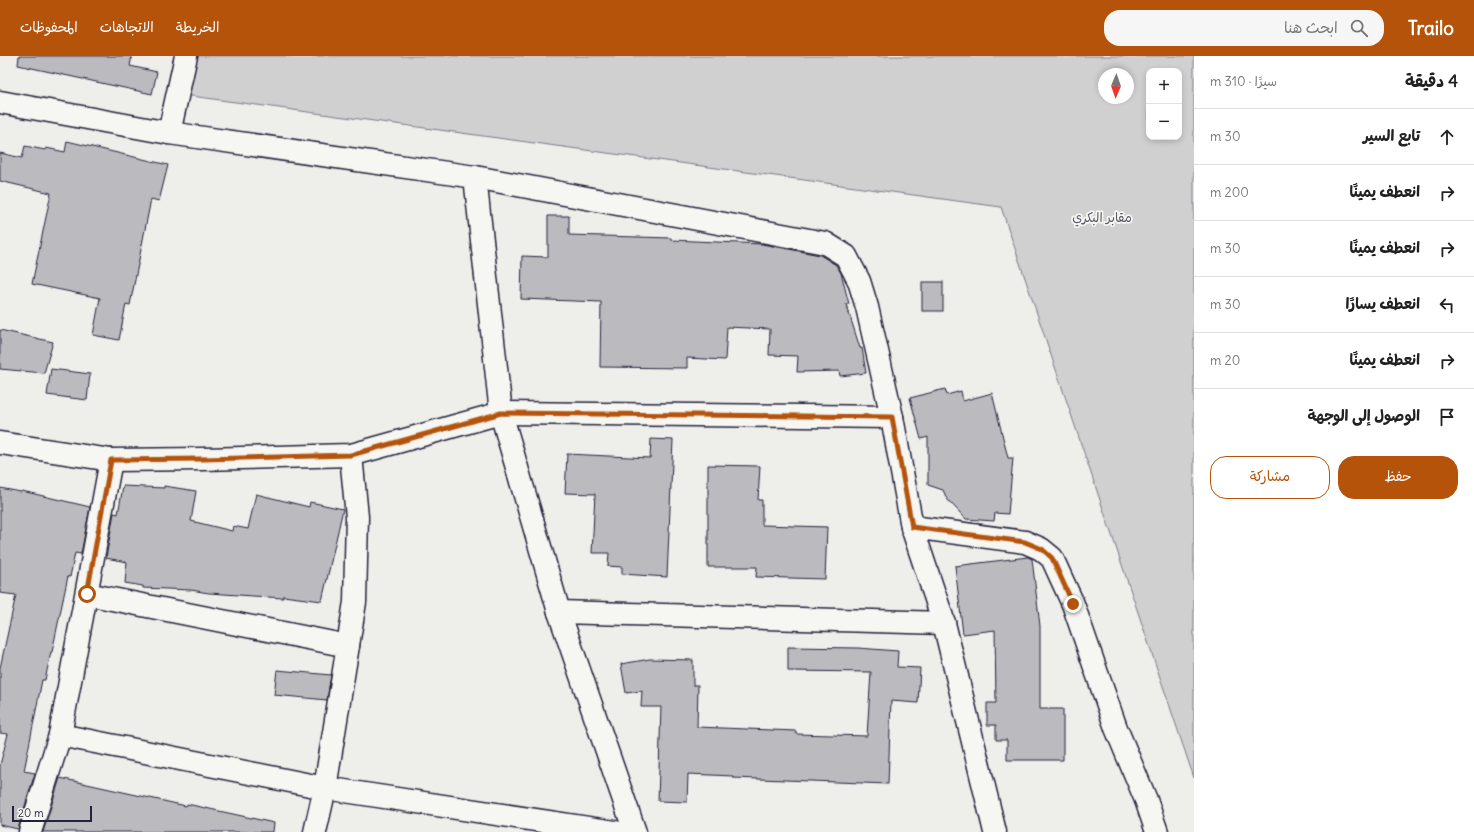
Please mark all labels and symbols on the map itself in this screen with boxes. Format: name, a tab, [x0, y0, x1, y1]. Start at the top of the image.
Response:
north arrow	[1098, 68, 1134, 104]
park label: مقابر البكري	[1072, 209, 1132, 227]
route start	[78, 585, 96, 603]
route end	[1064, 595, 1082, 613]
scale bar	[12, 804, 92, 823]

